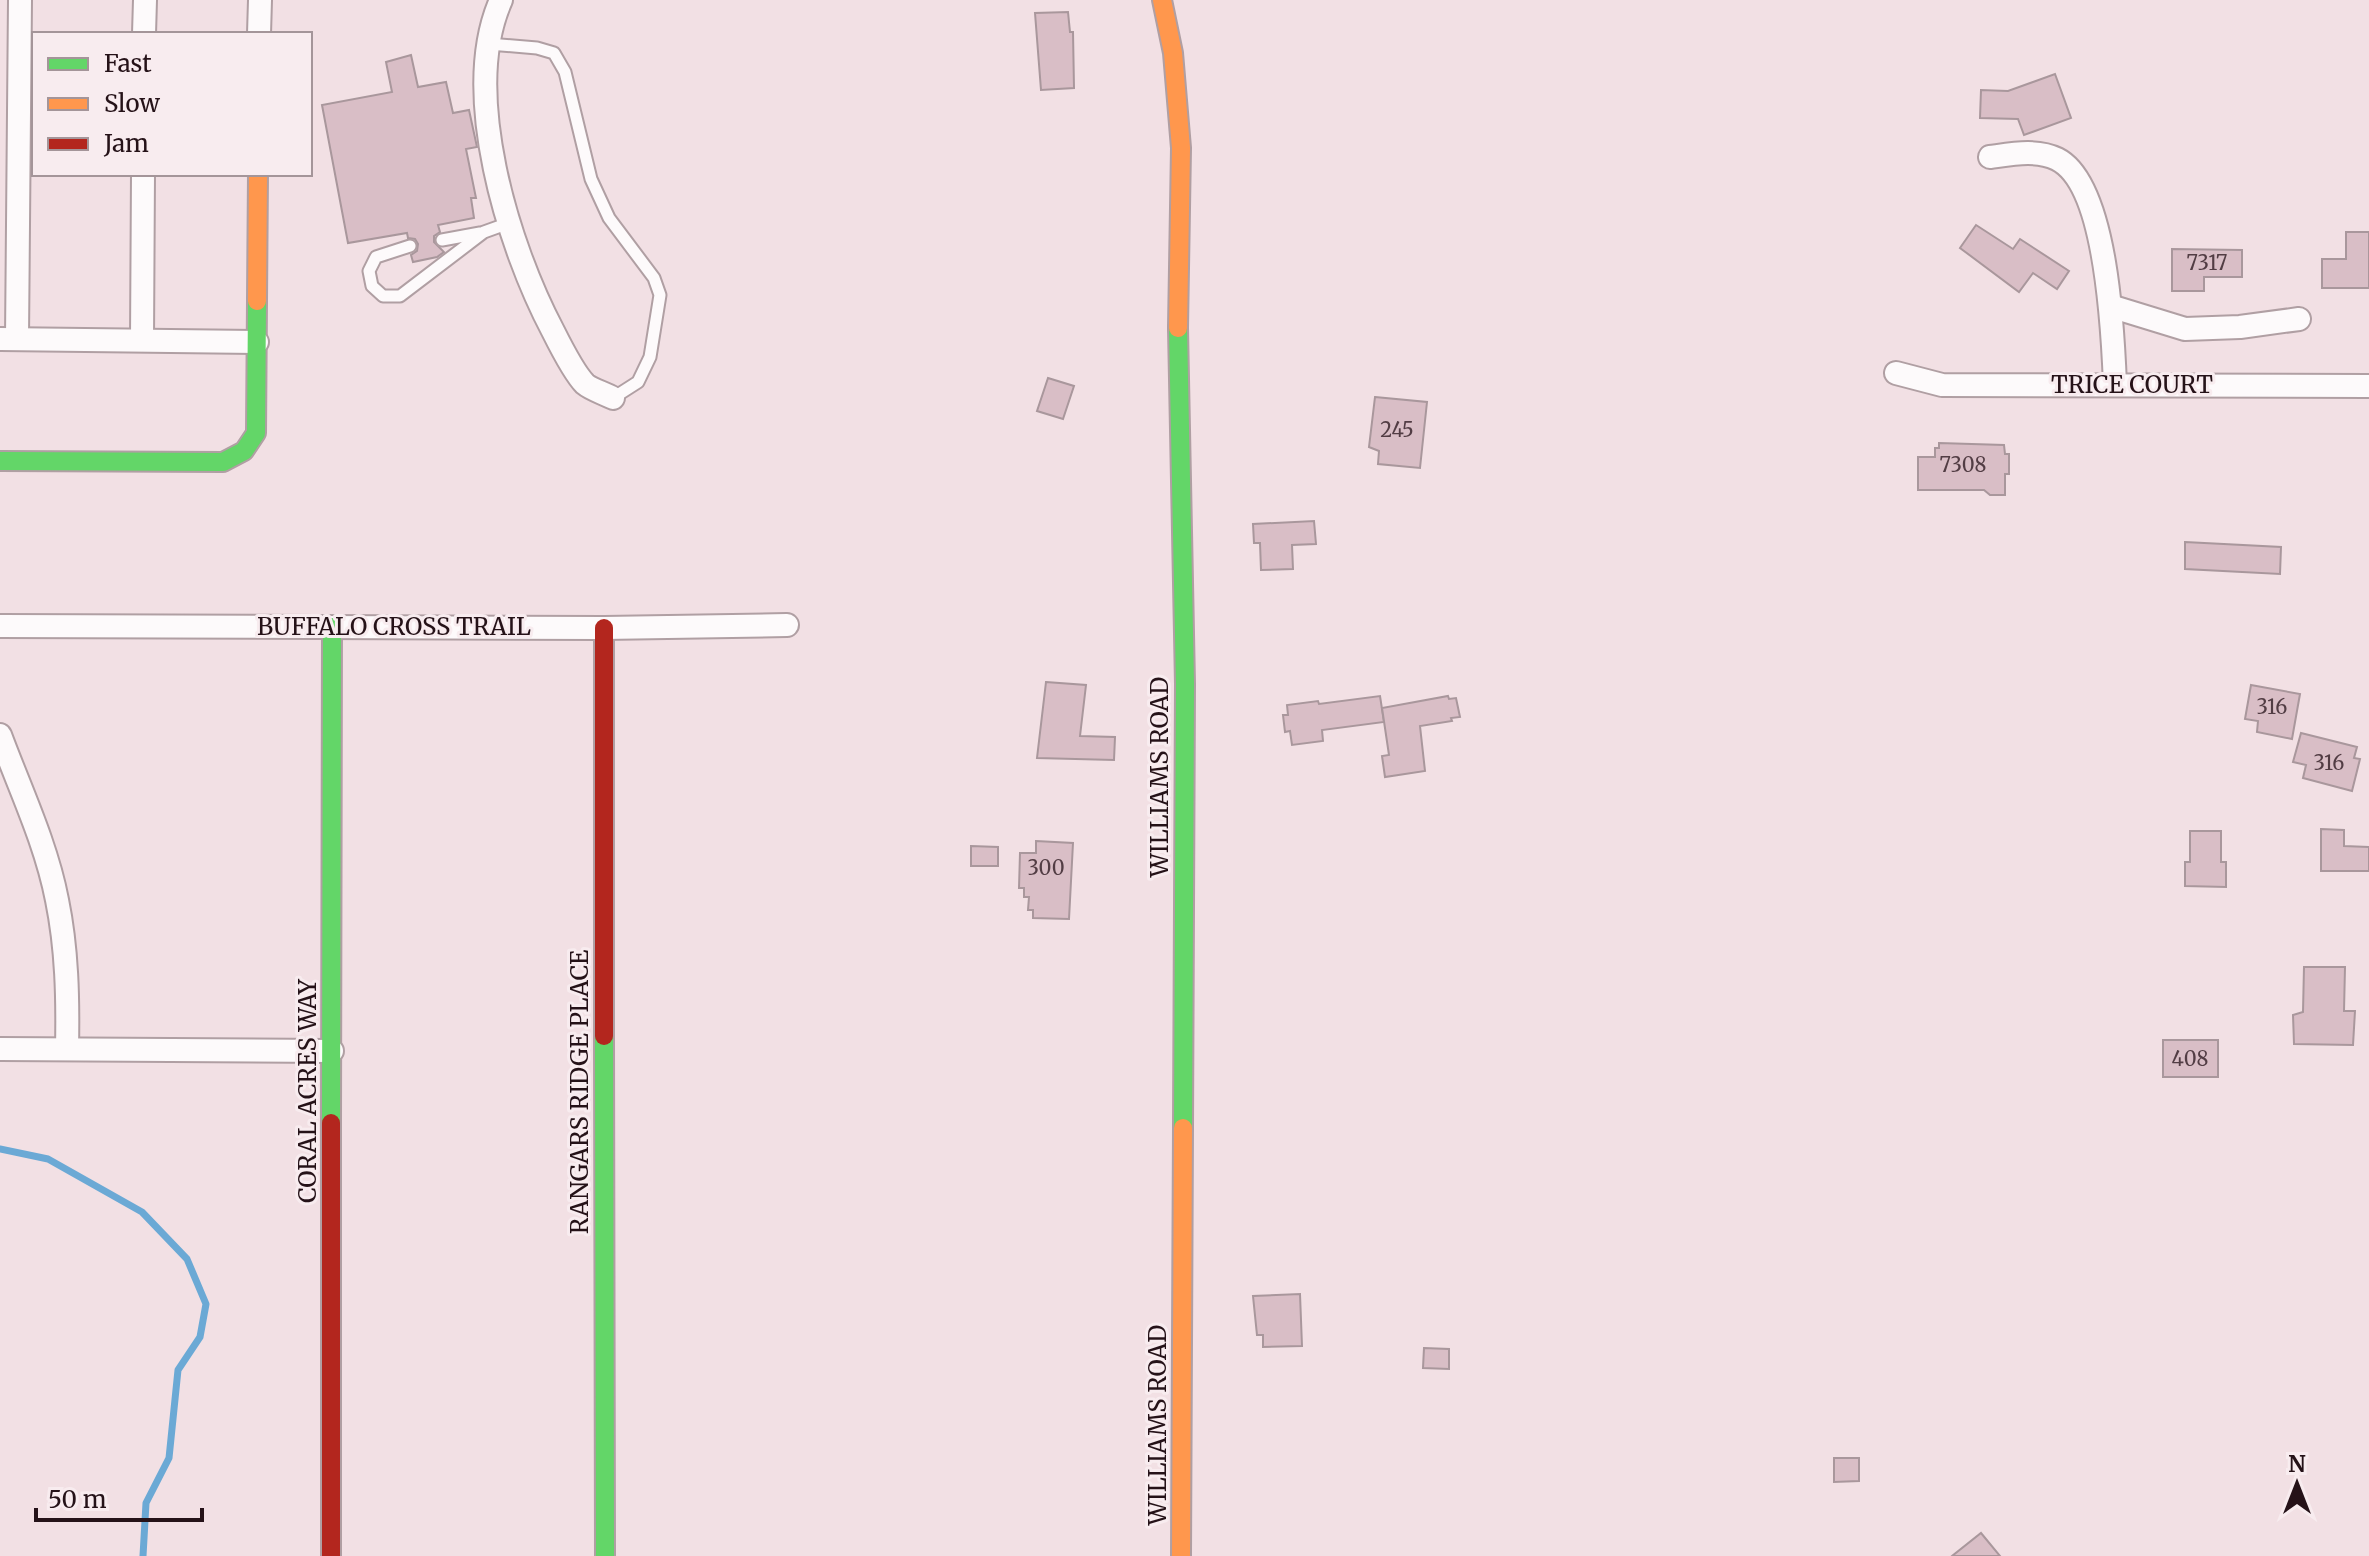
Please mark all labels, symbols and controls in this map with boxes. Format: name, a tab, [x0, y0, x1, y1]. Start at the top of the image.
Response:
legend	[32, 32, 312, 176]
text: Fast	[104, 48, 152, 79]
text: Slow	[104, 88, 160, 119]
text: Jam	[103, 128, 149, 159]
house number: 7317	[2187, 250, 2227, 275]
street label: TRICE COURT	[2051, 369, 2213, 400]
house number: 245	[1380, 417, 1414, 442]
house number: 7308	[1940, 452, 1987, 477]
street label: BUFFALO CROSS TRAIL	[257, 611, 531, 642]
street label: WILLIAMS ROAD	[1144, 677, 1175, 878]
house number: 316	[2257, 694, 2287, 719]
house number: 316	[2314, 750, 2344, 775]
house number: 300	[1027, 855, 1065, 880]
street label: RANGARS RIDGE PLACE	[564, 949, 595, 1234]
street label: CORAL ACRES WAY	[292, 978, 323, 1203]
house number: 408	[2172, 1046, 2208, 1071]
street label: WILLIAMS ROAD	[1142, 1325, 1173, 1526]
north arrow	[2257, 1444, 2337, 1524]
text: N	[2288, 1450, 2306, 1478]
scale bar	[36, 1472, 202, 1522]
text: 50 m	[48, 1484, 107, 1515]

